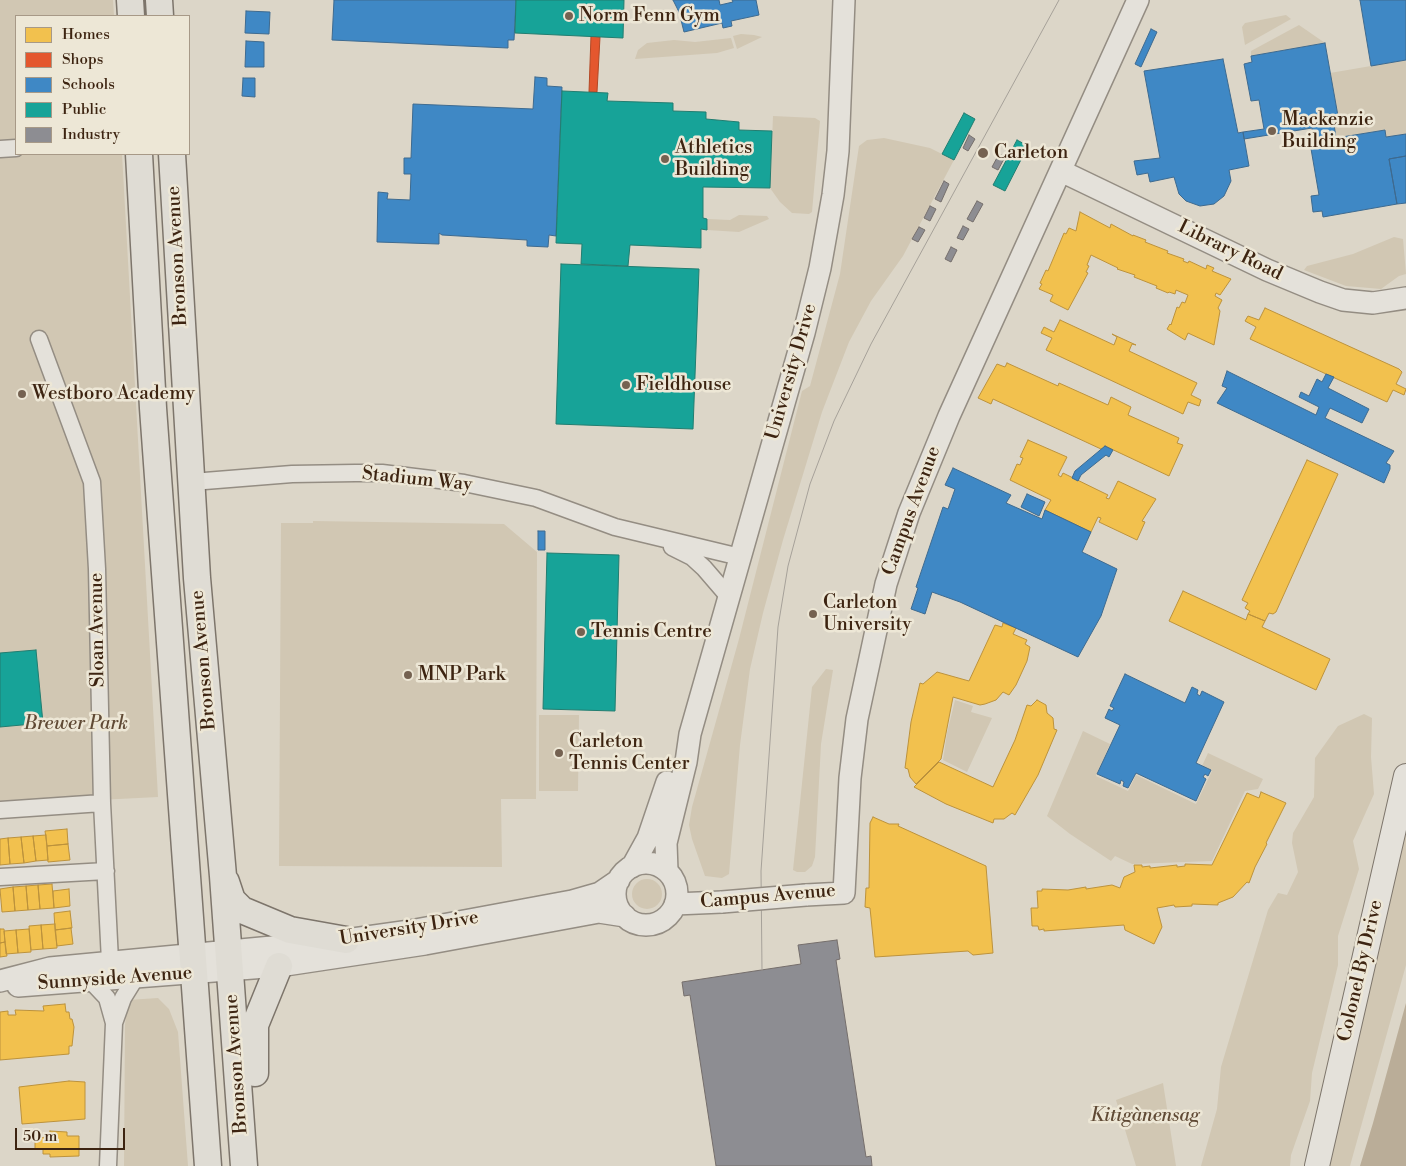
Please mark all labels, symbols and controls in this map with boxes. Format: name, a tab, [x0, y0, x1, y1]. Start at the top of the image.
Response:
place label: Norm Fenn Gym	[579, 5, 720, 27]
marker: Norm Fenn Gym	[563, 10, 575, 22]
legend	[15, 15, 190, 155]
text: Homes	[62, 25, 110, 44]
text: Shops	[62, 50, 103, 69]
text: Schools	[62, 75, 115, 94]
text: Public	[62, 100, 106, 119]
place label: Mackenzie Building	[1282, 109, 1374, 153]
text: Industry	[62, 125, 120, 144]
marker: Mackenzie Building	[1266, 125, 1278, 137]
place label: Athletics Building	[675, 137, 752, 181]
place label: Carleton	[994, 142, 1068, 164]
marker: Carleton	[976, 146, 990, 160]
marker: Athletics Building	[659, 153, 671, 165]
street label: Bronson Avenue	[163, 185, 193, 327]
street label: Library Road	[1174, 216, 1286, 286]
street label: University Drive	[762, 301, 822, 443]
place label: Fieldhouse	[636, 374, 731, 396]
marker: Fieldhouse	[620, 379, 632, 391]
place label: Westboro Academy	[32, 383, 195, 405]
marker: Westboro Academy	[16, 388, 28, 400]
street label: Campus Avenue	[878, 443, 946, 579]
street label: Stadium Way	[361, 463, 473, 497]
street label: Sloan Avenue	[86, 572, 110, 688]
street label: Bronson Avenue	[187, 589, 221, 731]
place label: Carleton University	[823, 592, 911, 636]
marker: Carleton University	[807, 608, 819, 620]
place label: Tennis Centre	[591, 621, 712, 643]
marker: Tennis Centre	[575, 626, 587, 638]
place label: MNP Park	[418, 664, 505, 686]
marker: MNP Park	[402, 669, 414, 681]
park label: Brewer Park	[24, 713, 128, 735]
place label: Carleton Tennis Center	[569, 731, 690, 775]
marker: Carleton Tennis Center	[553, 747, 565, 759]
street label: Campus Avenue	[699, 880, 837, 914]
street label: Colonel By Drive	[1334, 898, 1388, 1044]
street label: University Drive	[338, 907, 480, 951]
street label: Sunnyside Avenue	[37, 962, 193, 996]
street label: Bronson Avenue	[221, 993, 253, 1135]
park label: Kitigànensag	[1090, 1105, 1200, 1127]
scale bar	[18, 1118, 128, 1150]
text: 50 m	[23, 1127, 57, 1146]

